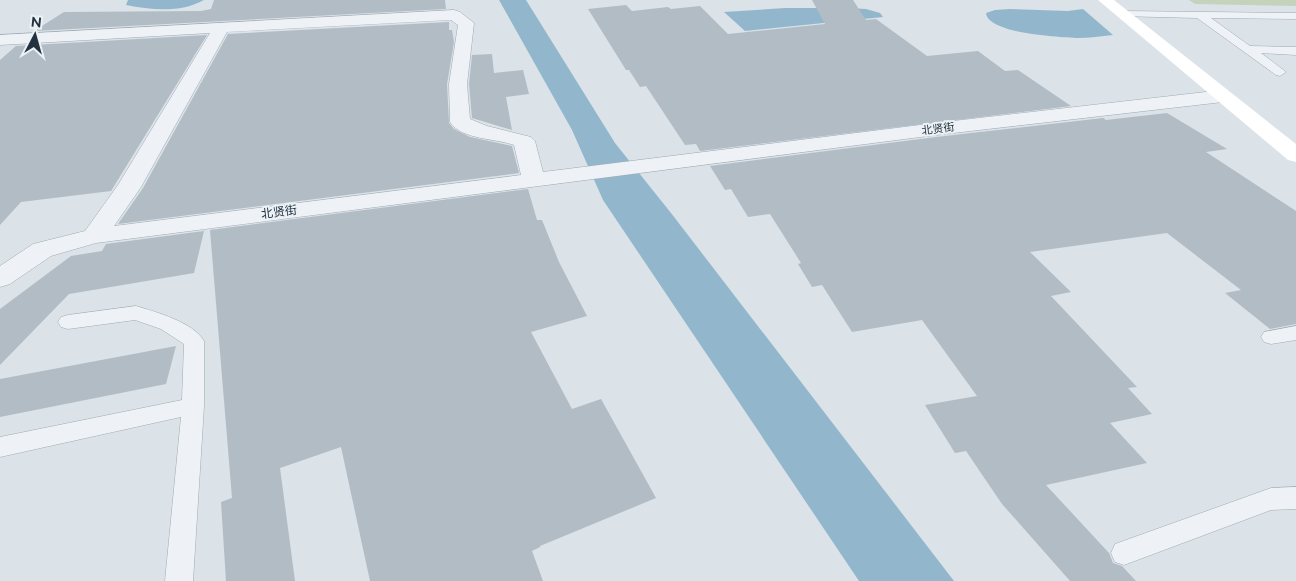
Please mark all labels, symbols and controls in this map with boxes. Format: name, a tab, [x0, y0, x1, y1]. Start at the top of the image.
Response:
north arrow	[10, 10, 60, 60]
text: N	[30, 14, 43, 31]
street label: 北贤街	[921, 121, 955, 137]
street label: 北贤街	[260, 203, 298, 221]

